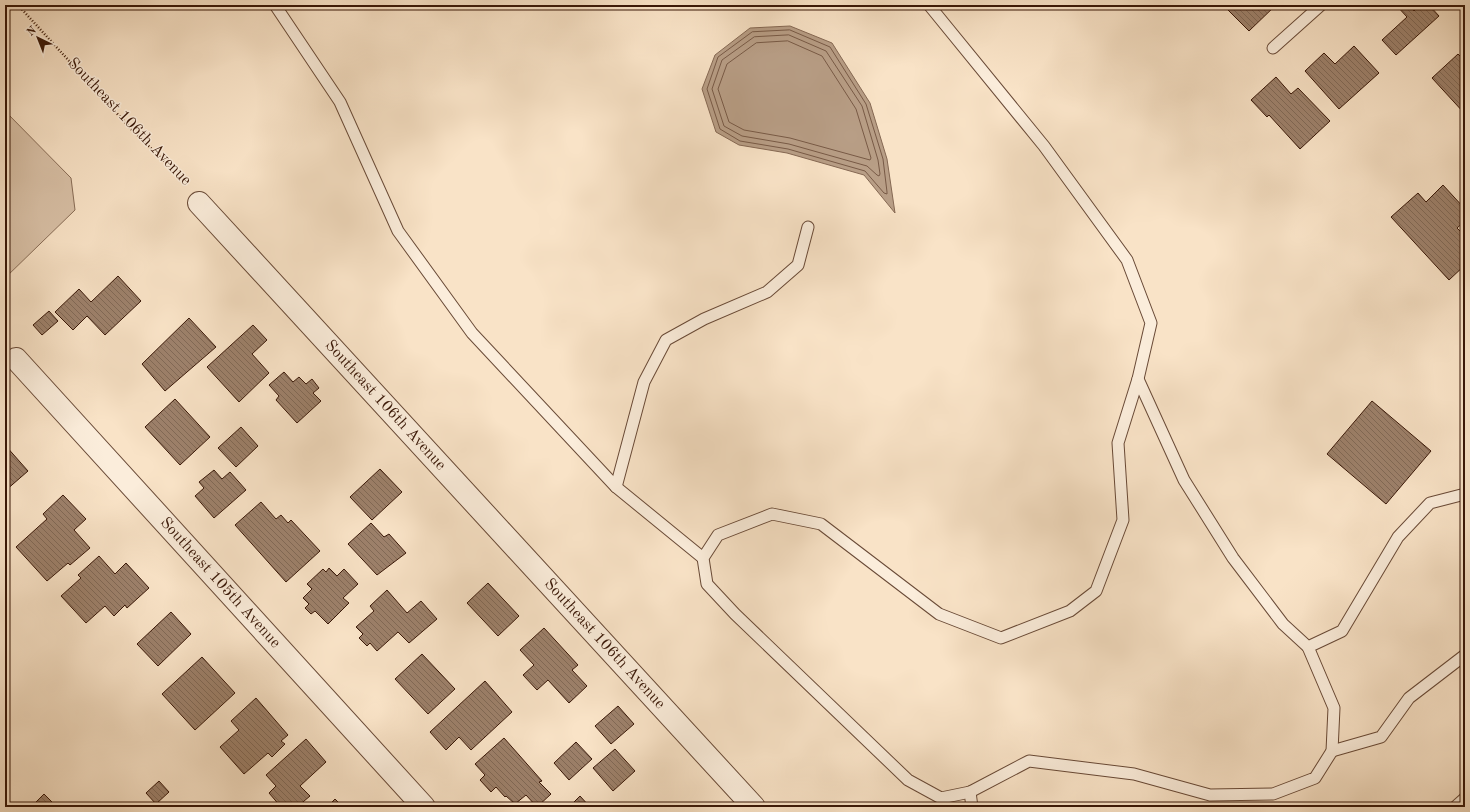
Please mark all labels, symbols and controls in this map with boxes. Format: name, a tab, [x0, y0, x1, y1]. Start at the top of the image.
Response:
north arrow	[18, 18, 58, 58]
text: N	[25, 24, 39, 39]
street label: Southeast 106th Avenue	[64, 55, 194, 189]
street label: Southeast 106th Avenue	[321, 337, 449, 474]
street label: Southeast 105th Avenue	[157, 515, 283, 651]
street label: Southeast 106th Avenue	[541, 576, 668, 712]

